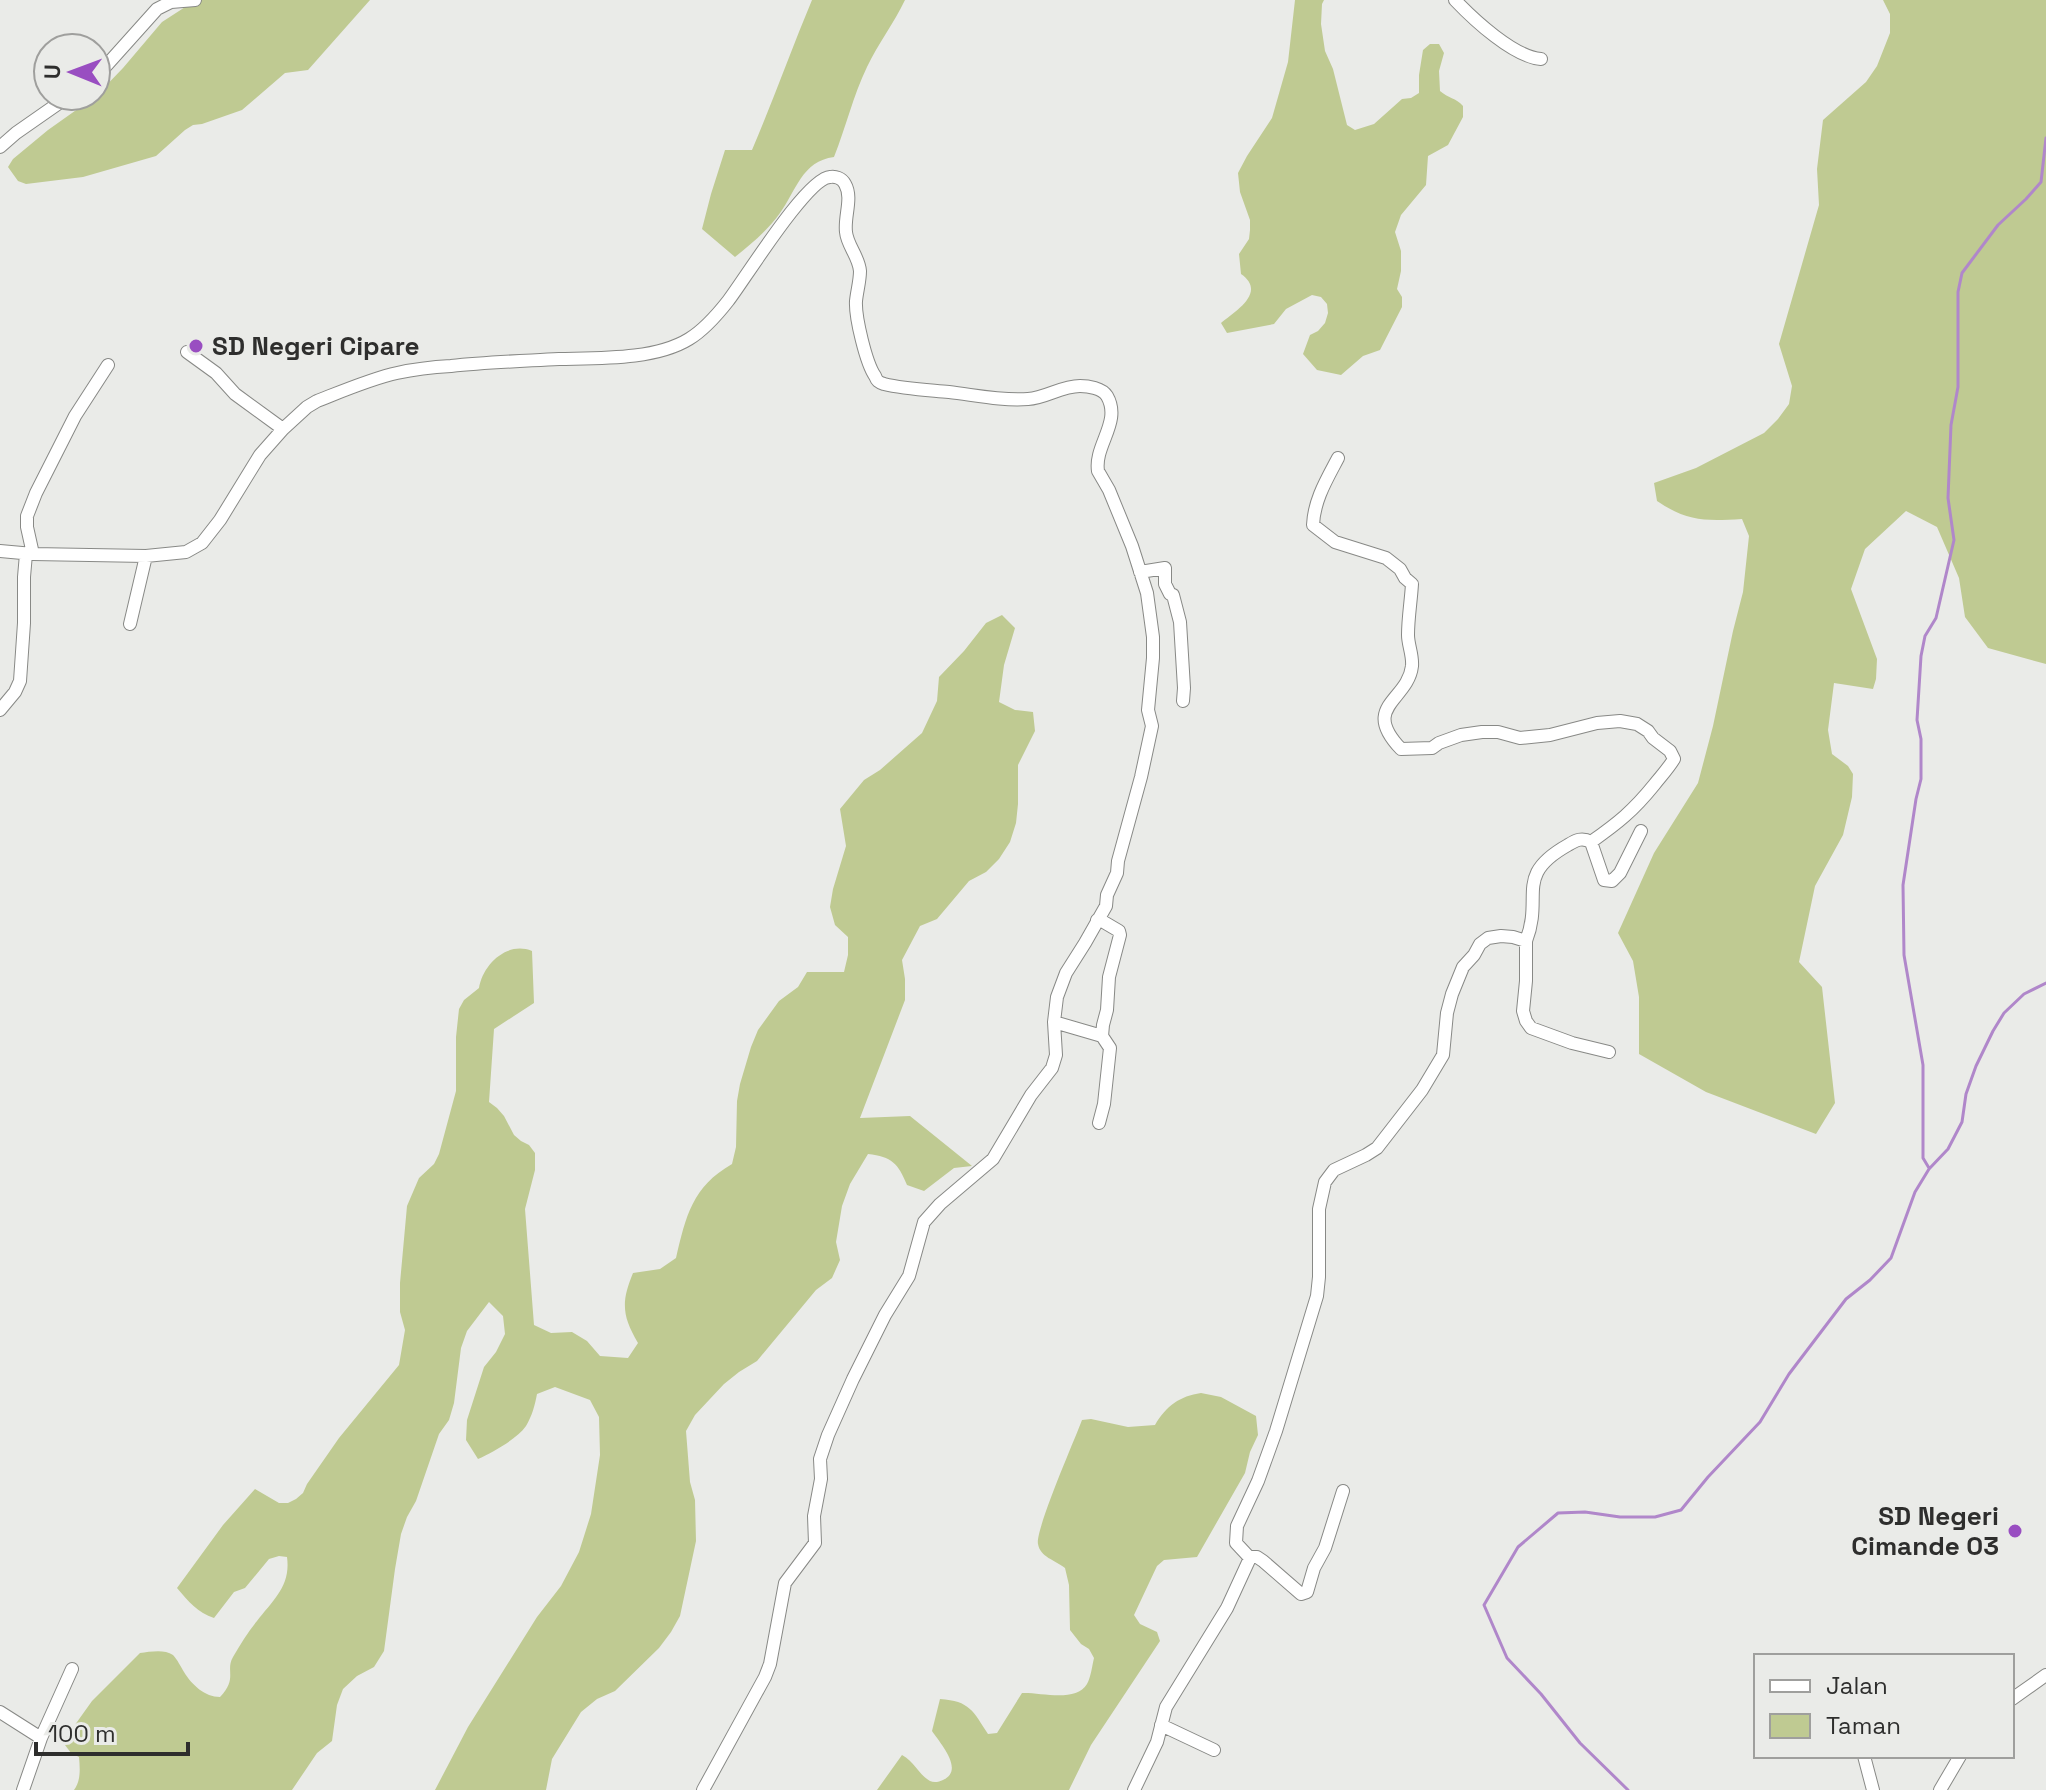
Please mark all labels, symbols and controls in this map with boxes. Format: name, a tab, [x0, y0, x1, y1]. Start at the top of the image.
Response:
north arrow	[32, 32, 112, 112]
text: U	[38, 64, 66, 79]
place label: SD Negeri Cipare	[212, 329, 420, 363]
marker: SD Negeri Cipare	[187, 337, 205, 355]
place label: SD Negeri Cimande 03	[1851, 1499, 1999, 1563]
marker: SD Negeri Cimande 03	[2006, 1522, 2024, 1540]
legend	[1754, 1654, 2014, 1758]
text: Jalan	[1826, 1670, 1888, 1701]
scale bar	[36, 1706, 188, 1756]
text: Taman	[1826, 1710, 1901, 1741]
text: 100 m	[48, 1718, 116, 1749]

